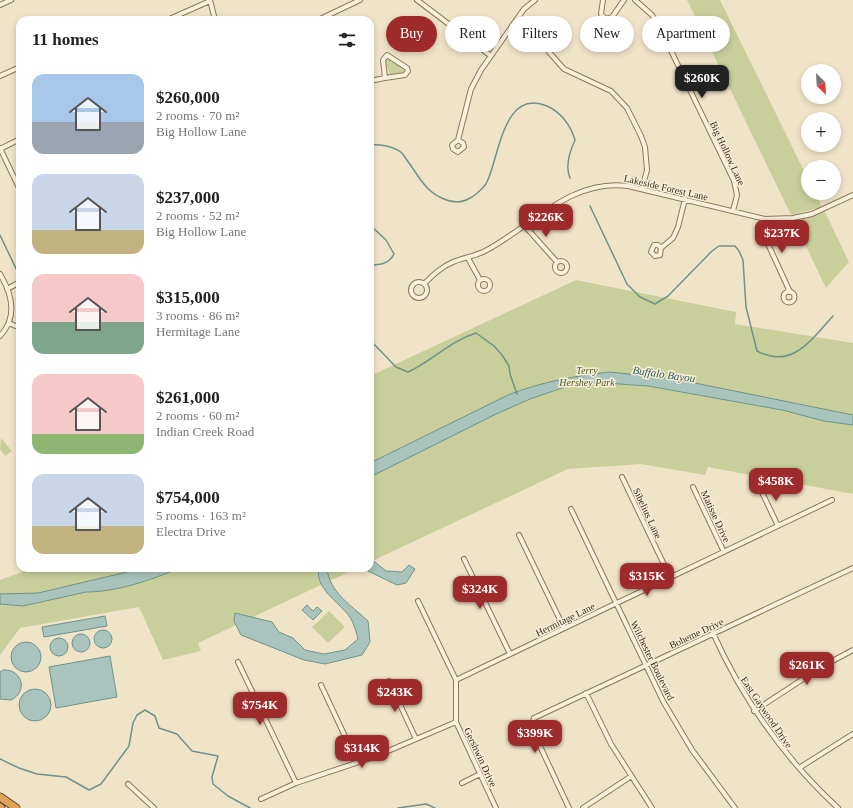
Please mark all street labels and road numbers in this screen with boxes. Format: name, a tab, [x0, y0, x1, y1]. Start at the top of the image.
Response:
street label: Big Hollow Lane	[708, 119, 747, 188]
street label: Lakeside Forest Lane	[623, 172, 710, 203]
street label: Sibelius Lane	[631, 486, 664, 541]
street label: Matisse Drive	[699, 488, 733, 545]
street label: Hermitage Lane	[534, 600, 597, 639]
street label: Boheme Drive	[667, 616, 726, 651]
street label: Wilchester Boulevard	[629, 619, 677, 702]
street label: East Gaywood Drive	[739, 674, 795, 751]
street label: Gershwin Drive	[462, 726, 499, 789]

